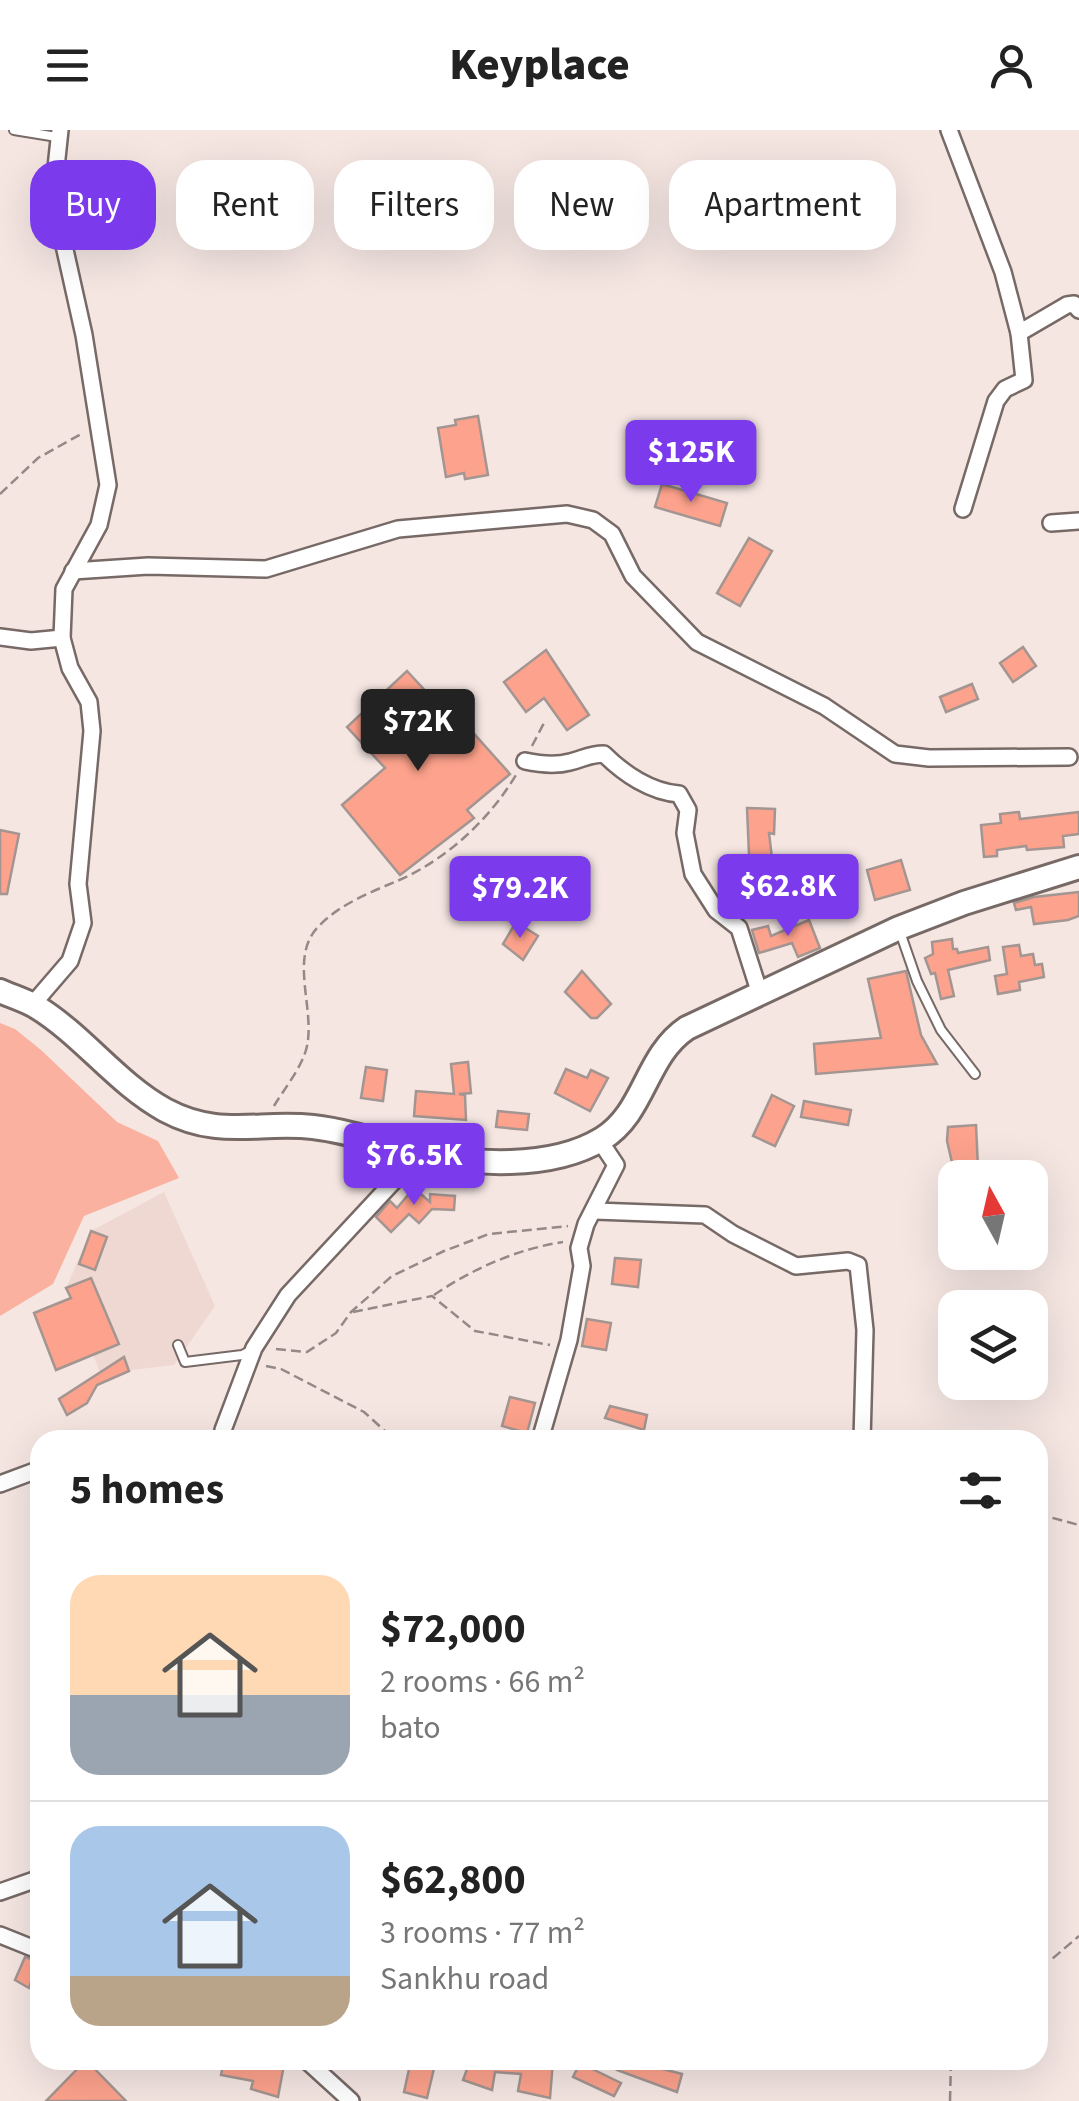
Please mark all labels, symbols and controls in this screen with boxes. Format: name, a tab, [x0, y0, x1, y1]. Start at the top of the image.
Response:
text: Keyplace	[449, 33, 630, 97]
icon: menu	[40, 38, 95, 93]
icon: person	[984, 38, 1039, 93]
chip: Buy	[30, 160, 156, 250]
chip: Rent	[176, 160, 314, 250]
chip: Filters	[334, 160, 494, 250]
chip: New	[514, 160, 649, 250]
chip: Apartment	[669, 160, 896, 250]
pin: $125K	[621, 420, 761, 505]
text: $125K	[647, 429, 735, 475]
pin: $72K	[359, 689, 477, 774]
text: $72K	[383, 698, 453, 744]
pin: $62.8K	[707, 854, 869, 939]
pin: $79.2K	[439, 856, 601, 941]
text: $62.8K	[740, 863, 836, 909]
text: $79.2K	[472, 865, 568, 911]
pin: $76.5K	[333, 1123, 495, 1208]
text: $76.5K	[366, 1132, 462, 1178]
north arrow	[938, 1160, 1048, 1270]
map controls	[938, 1160, 1048, 1400]
button: layers	[938, 1290, 1048, 1400]
text: 5 homes	[70, 1460, 224, 1520]
icon: filters	[953, 1463, 1008, 1518]
text: $72,000	[380, 1599, 526, 1659]
icon: home	[150, 1615, 270, 1735]
text: 2 rooms · 66 m²	[380, 1659, 585, 1705]
text: bato	[380, 1705, 441, 1751]
text: $62,800	[380, 1850, 526, 1910]
icon: home	[150, 1866, 270, 1986]
text: 3 rooms · 77 m²	[380, 1910, 585, 1956]
text: Sankhu road	[380, 1956, 549, 2002]

